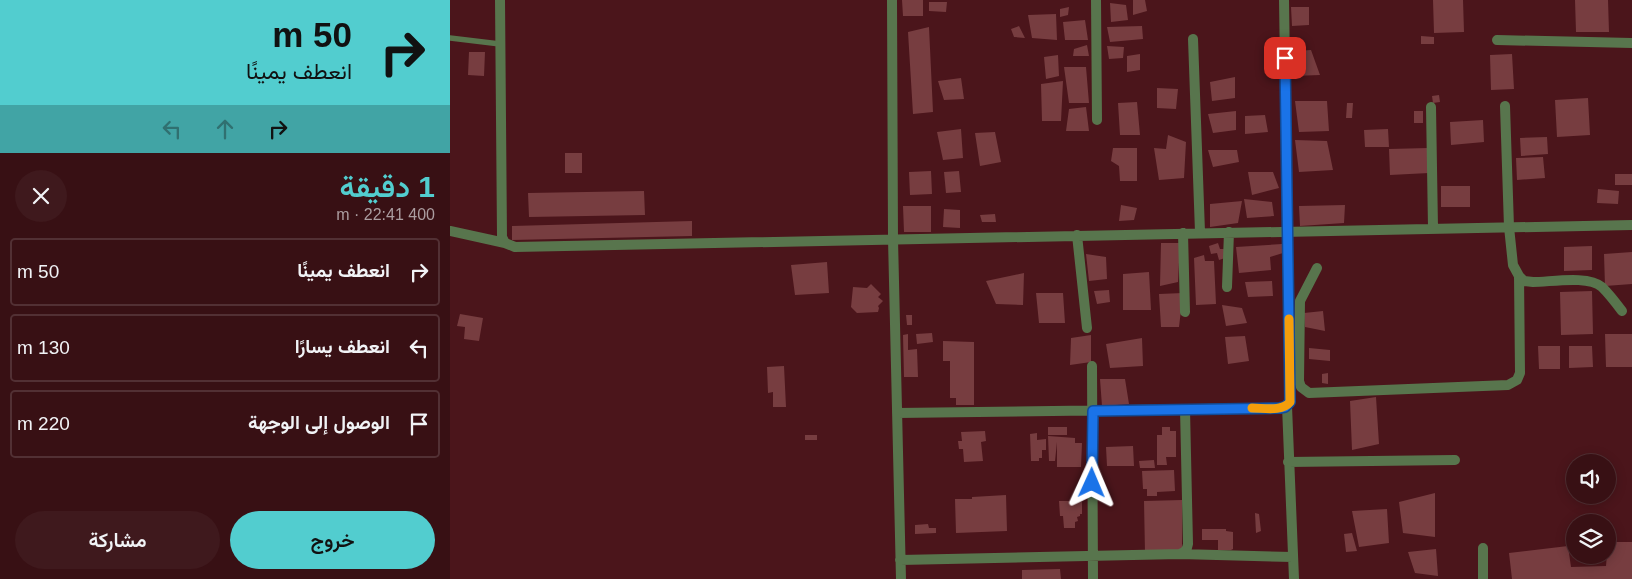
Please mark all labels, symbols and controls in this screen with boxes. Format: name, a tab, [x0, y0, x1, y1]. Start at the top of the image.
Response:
text: 50 m	[272, 15, 352, 54]
icon: right	[370, 20, 435, 85]
pin	[1264, 37, 1306, 79]
icon: arrive	[1271, 44, 1299, 72]
text: انعطف يمينًا	[246, 59, 352, 84]
icon: left	[158, 115, 186, 143]
icon: ahead	[211, 115, 239, 143]
icon: right	[264, 115, 292, 143]
button: close	[15, 170, 67, 222]
text: 1 دقيقة	[340, 170, 435, 203]
text: 400 m · 22:41	[336, 206, 435, 223]
icon: right	[405, 258, 433, 286]
text: انعطف يمينًا	[297, 260, 390, 281]
text: 50 m	[17, 261, 59, 282]
icon: left	[405, 334, 433, 362]
text: انعطف يسارًا	[295, 336, 390, 357]
text: 130 m	[17, 337, 70, 358]
icon: arrive	[405, 410, 433, 438]
text: الوصول إلى الوجهة	[248, 412, 390, 433]
text: 220 m	[17, 413, 70, 434]
map controls	[1566, 454, 1616, 564]
button: sound	[1566, 454, 1616, 504]
position arrow	[1065, 456, 1117, 508]
button: مشاركة	[15, 511, 220, 569]
button: خروج	[230, 511, 435, 569]
button: layers	[1566, 514, 1616, 564]

